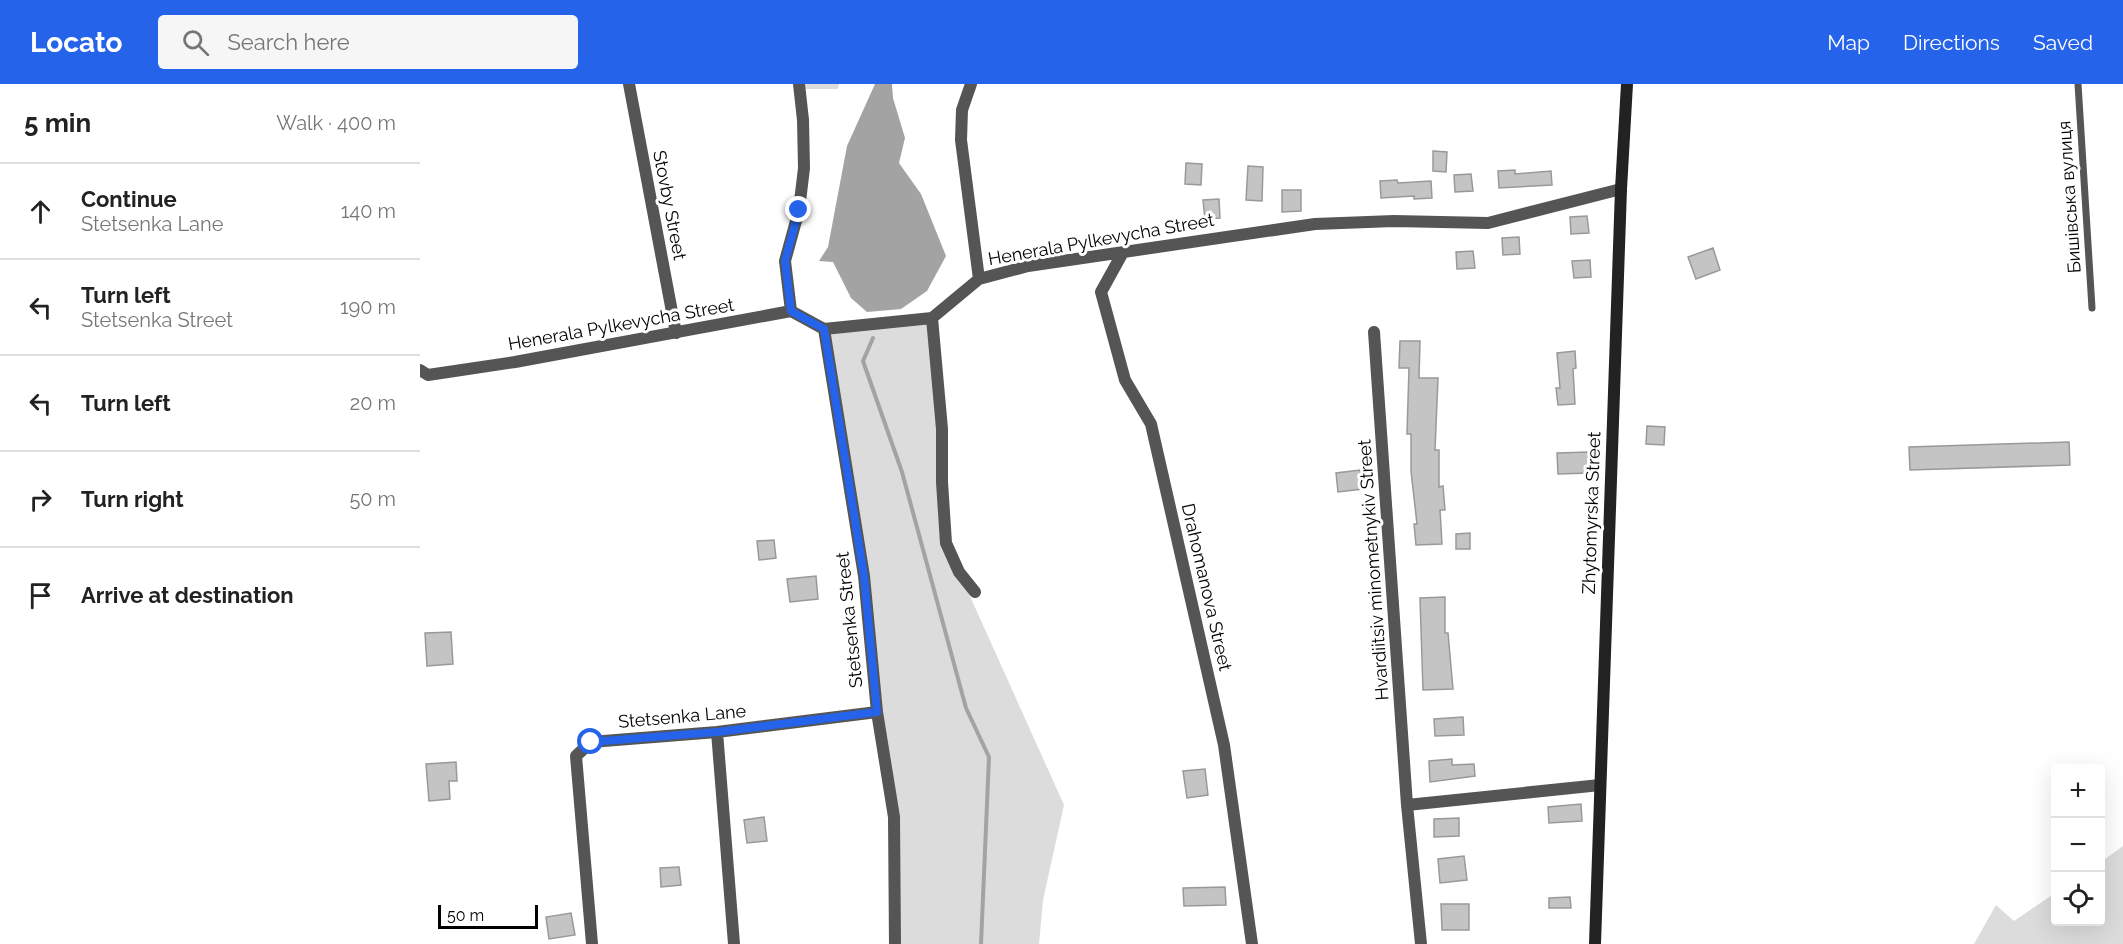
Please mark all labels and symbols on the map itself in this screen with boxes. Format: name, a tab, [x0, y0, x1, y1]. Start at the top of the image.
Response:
street label: Бишівська вулиця	[2053, 120, 2085, 274]
street label: Stovby Street	[649, 148, 691, 262]
route end	[785, 196, 811, 222]
street label: Henerala Pylkevycha Street	[986, 209, 1216, 269]
street label: Henerala Pylkevycha Street	[506, 294, 736, 354]
street label: Zhytomyrska Street	[1578, 431, 1604, 595]
street label: Hvardiitsiv minometnykiv Street	[1353, 439, 1393, 701]
street label: Drahomanova Street	[1178, 501, 1236, 673]
street label: Stetsenka Street	[831, 551, 867, 689]
street label: Stetsenka Lane	[617, 700, 747, 732]
route start	[577, 728, 603, 754]
scale bar	[438, 902, 538, 930]

